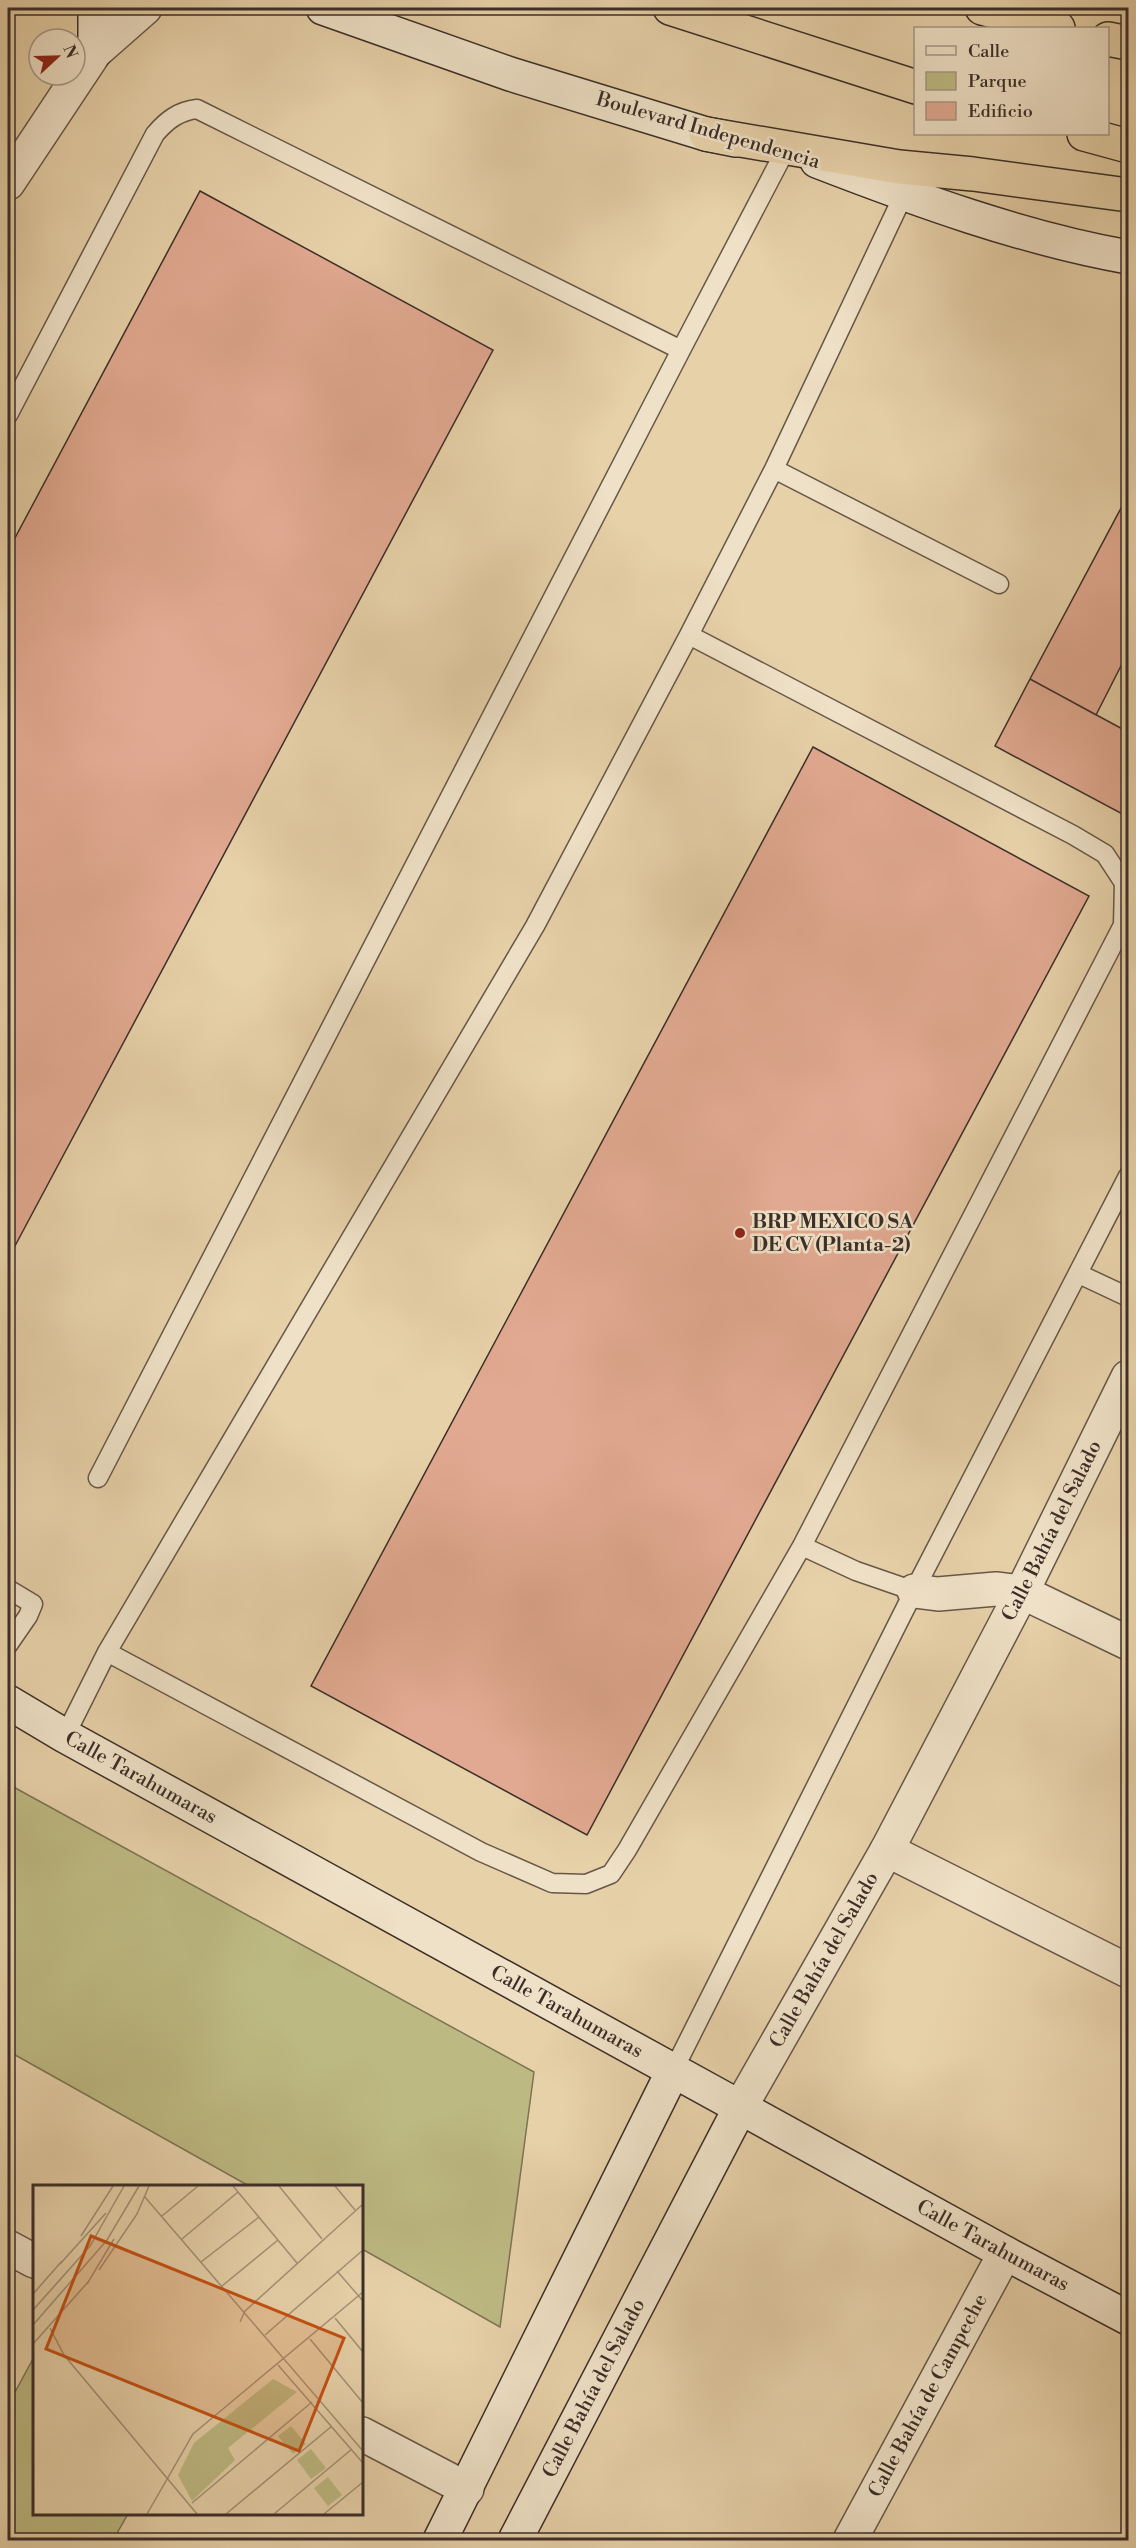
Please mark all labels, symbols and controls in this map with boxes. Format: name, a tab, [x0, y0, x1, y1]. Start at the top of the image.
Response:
north arrow	[27, 27, 87, 87]
legend	[914, 27, 1109, 135]
text: Calle	[968, 40, 1009, 63]
text: N	[58, 42, 82, 62]
text: Parque	[968, 70, 1027, 93]
street label: Boulevard Independencia	[592, 87, 823, 175]
text: Edificio	[968, 100, 1033, 123]
place label: BRP MEXICO SA DE CV (Planta-2)	[752, 1210, 914, 1258]
marker: BRP MEXICO SA DE CV (Planta-2)	[733, 1226, 747, 1240]
street label: Calle Bahía del Salado	[996, 1436, 1107, 1625]
street label: Calle Tarahumaras	[60, 1726, 221, 1830]
street label: Calle Bahía del Salado	[764, 1868, 884, 2053]
street label: Calle Tarahumaras	[486, 1960, 647, 2064]
inset map	[33, 2185, 363, 2515]
street label: Calle Tarahumaras	[912, 2194, 1074, 2297]
street label: Calle Bahía de Campeche	[863, 2290, 993, 2502]
street label: Calle Bahía del Salado	[537, 2294, 651, 2482]

